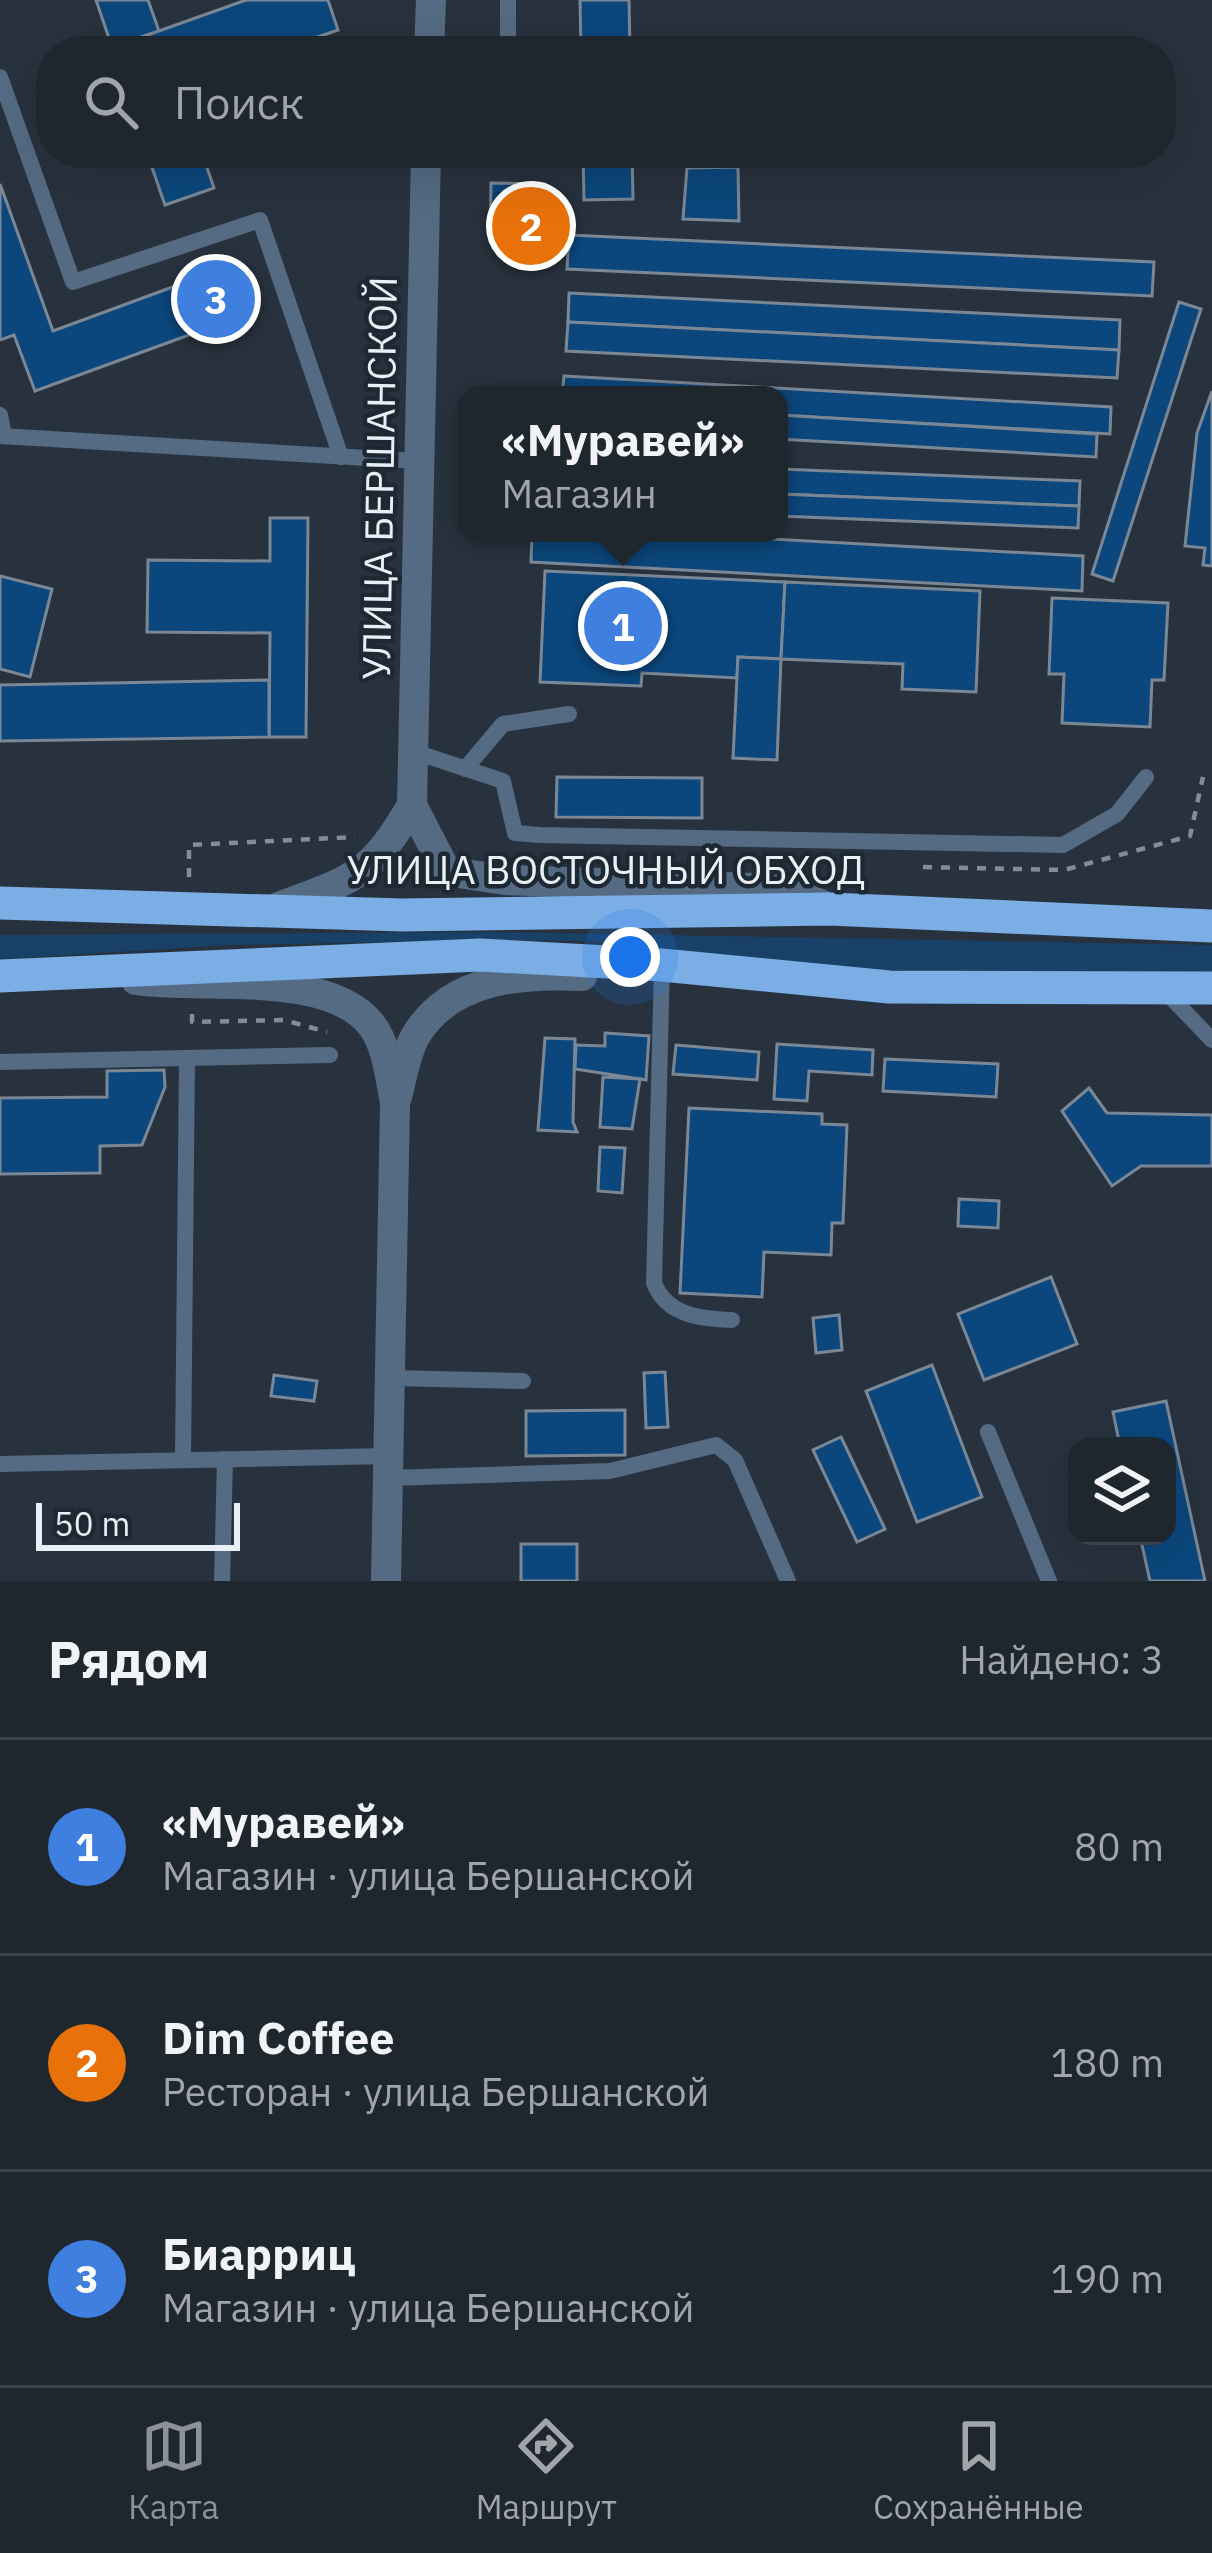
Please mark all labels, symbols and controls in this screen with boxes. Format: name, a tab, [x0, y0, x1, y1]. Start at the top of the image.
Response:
search box	[36, 36, 1176, 168]
icon: search	[78, 69, 144, 135]
text: Поиск	[174, 73, 304, 131]
pin: 2	[492, 181, 570, 271]
pin: 3	[177, 254, 255, 344]
street label: УЛИЦА БЕРШАНСКОЙ	[350, 276, 408, 680]
popup	[458, 386, 788, 542]
text: «Муравей»	[502, 410, 744, 468]
text: Магазин	[502, 468, 657, 519]
pin: 1	[584, 581, 662, 671]
street label: УЛИЦА ВОСТОЧНЫЙ ОБХОД	[347, 844, 865, 895]
your location	[600, 927, 660, 987]
map controls	[1068, 1437, 1176, 1545]
button: layers	[1068, 1437, 1176, 1545]
scale bar	[36, 1497, 240, 1550]
text: 50 m	[54, 1502, 130, 1545]
text: Рядом	[48, 1626, 210, 1692]
text: Найдено: 3	[959, 1634, 1164, 1685]
text: «Муравей»	[162, 1792, 405, 1850]
text: 1	[75, 1821, 99, 1872]
text: 80 m	[1074, 1821, 1164, 1872]
text: Магазин · улица Бершанской	[162, 1850, 694, 1901]
text: Dim Coffee	[162, 2008, 395, 2066]
text: 2	[75, 2037, 99, 2088]
text: 180 m	[1051, 2037, 1164, 2088]
text: Ресторан · улица Бершанской	[162, 2066, 709, 2117]
text: Биарриц	[162, 2224, 355, 2282]
text: 3	[75, 2253, 99, 2304]
text: 190 m	[1051, 2253, 1164, 2304]
text: Магазин · улица Бершанской	[162, 2282, 694, 2333]
tab: Карта	[128, 2413, 219, 2528]
tab: Маршрут	[476, 2413, 617, 2528]
tab: Сохранённые	[873, 2413, 1084, 2528]

